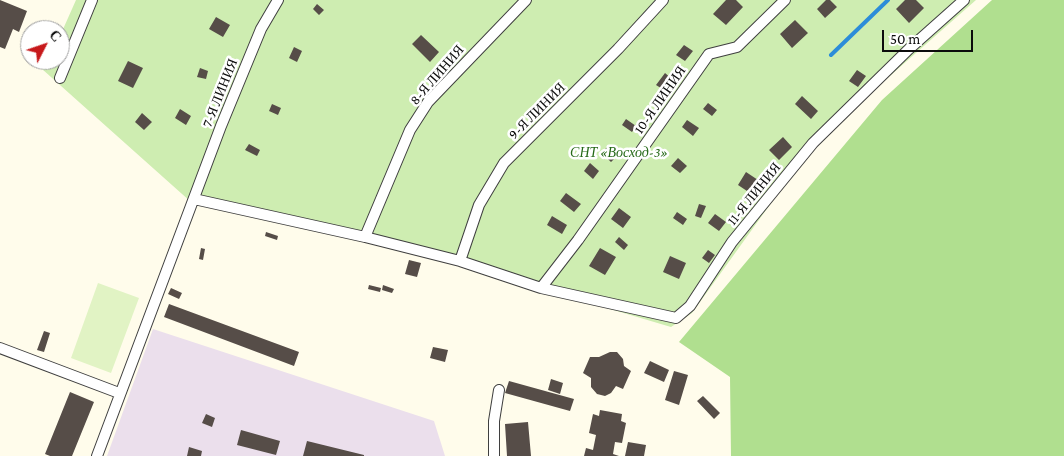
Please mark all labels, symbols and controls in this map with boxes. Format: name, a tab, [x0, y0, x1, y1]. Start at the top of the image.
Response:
north arrow	[20, 20, 70, 70]
scale bar	[884, 20, 975, 52]
text: С	[46, 27, 65, 45]
text: 50 m	[890, 31, 920, 47]
street label: 8-Я ЛИНИЯ	[406, 42, 468, 108]
street label: 7-Я ЛИНИЯ	[199, 56, 241, 130]
street label: 10-Я ЛИНИЯ	[631, 63, 689, 137]
street label: 9-Я ЛИНИЯ	[505, 79, 569, 143]
park label: СНТ «Восход-3»	[570, 145, 668, 161]
street label: 11-Я ЛИНИЯ	[724, 159, 784, 229]

